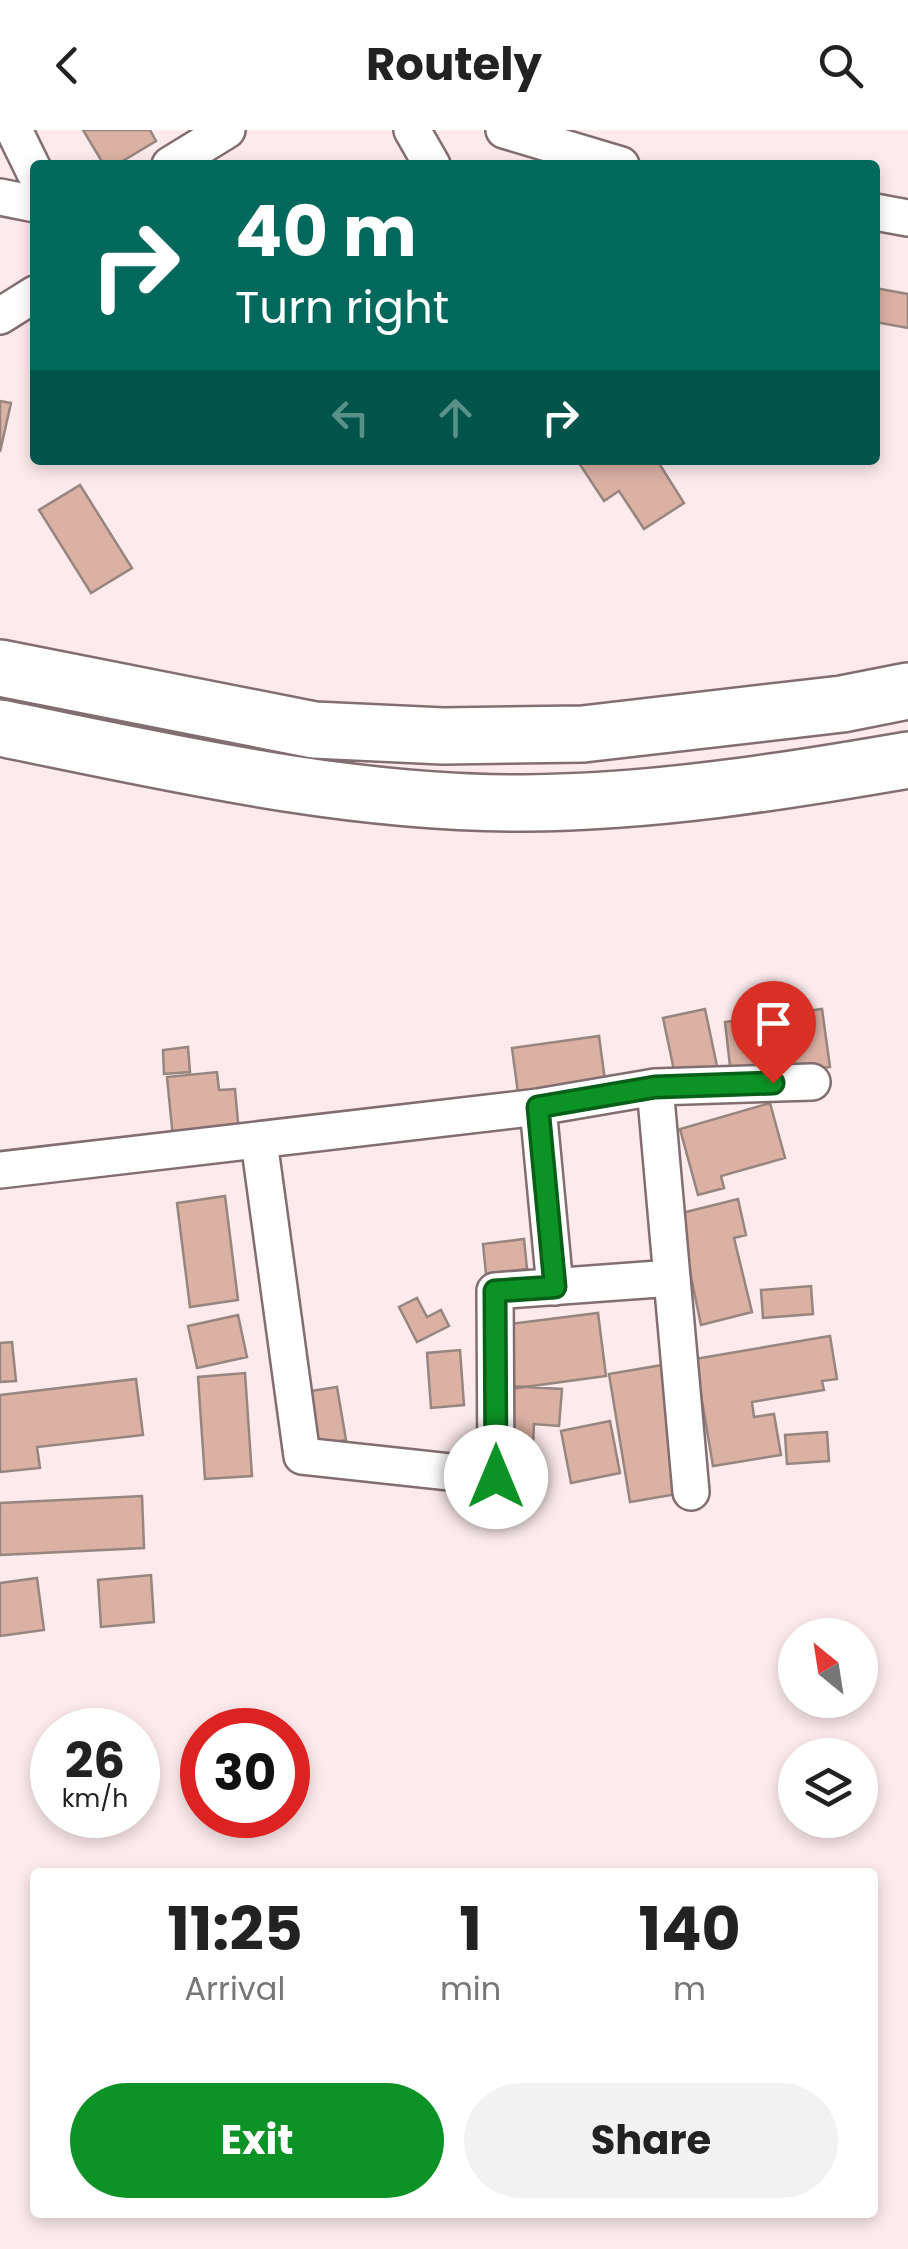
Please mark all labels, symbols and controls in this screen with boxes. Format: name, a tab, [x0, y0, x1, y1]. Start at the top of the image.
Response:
text: Routely	[366, 33, 542, 96]
icon: back	[40, 38, 95, 93]
icon: search	[813, 38, 868, 93]
text: 40 m	[235, 182, 417, 281]
icon: right	[70, 200, 200, 330]
text: Turn right	[235, 276, 449, 339]
icon: left	[323, 390, 378, 445]
icon: ahead	[428, 390, 483, 445]
icon: right	[533, 390, 588, 445]
pin	[731, 981, 816, 1084]
icon: arrive	[746, 996, 801, 1051]
position arrow	[444, 1425, 548, 1529]
north arrow	[778, 1618, 878, 1718]
map controls	[778, 1618, 878, 1838]
speed limit sign: 30	[180, 1708, 310, 1838]
text: 26	[65, 1725, 125, 1796]
button: layers	[778, 1738, 878, 1838]
text: km/h	[62, 1781, 128, 1816]
text: 11:25	[167, 1887, 303, 1971]
text: 1	[459, 1887, 482, 1971]
text: 140	[638, 1887, 741, 1971]
text: Arrival	[185, 1966, 285, 2011]
text: min	[440, 1966, 501, 2011]
text: m	[673, 1966, 706, 2011]
button: Exit	[70, 2083, 444, 2198]
button: Share	[464, 2083, 838, 2198]

